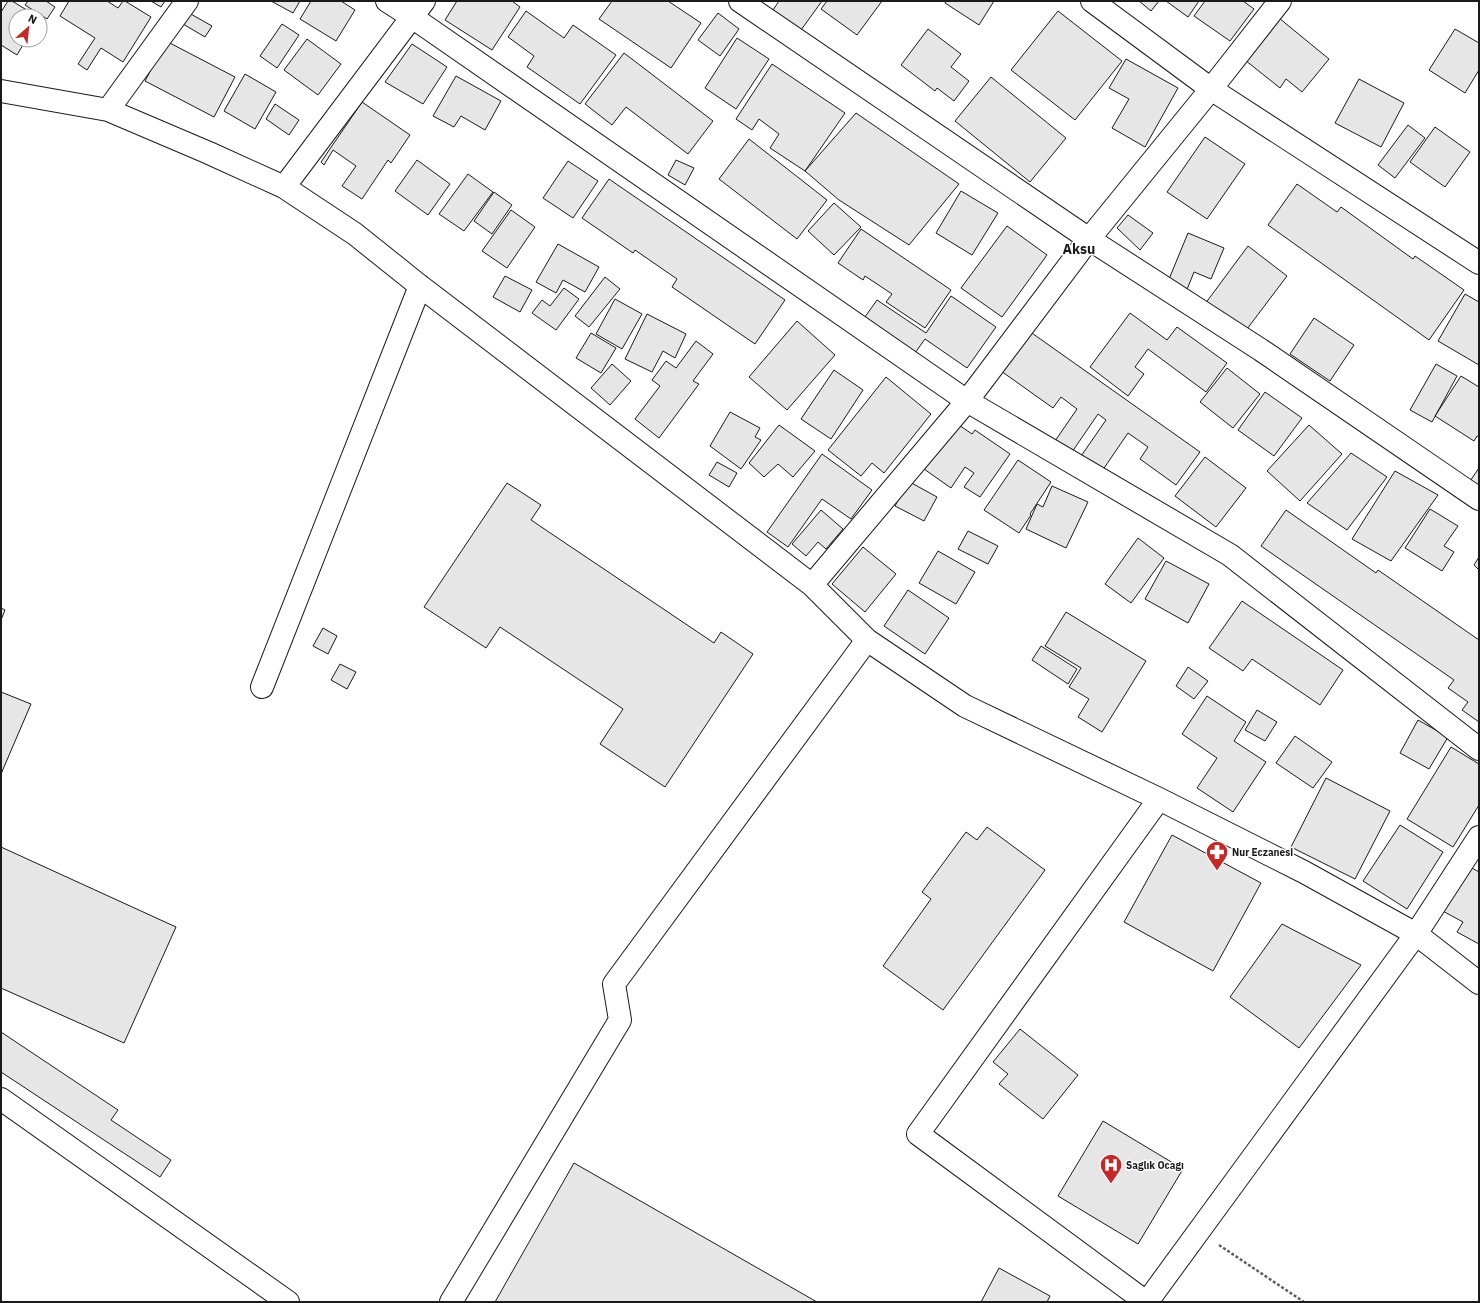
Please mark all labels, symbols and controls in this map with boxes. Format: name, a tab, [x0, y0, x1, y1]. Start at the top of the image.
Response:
north arrow	[8, 8, 48, 48]
text: N	[26, 11, 39, 27]
district label: Aksu	[1063, 240, 1095, 258]
pharmacy icon: Nur Eczanesi	[1204, 839, 1230, 872]
place label: Nur Eczanesi	[1232, 846, 1293, 859]
hospital icon: Saglık Ocagı	[1098, 1152, 1124, 1185]
place label: Saglık Ocagı	[1126, 1159, 1184, 1172]

